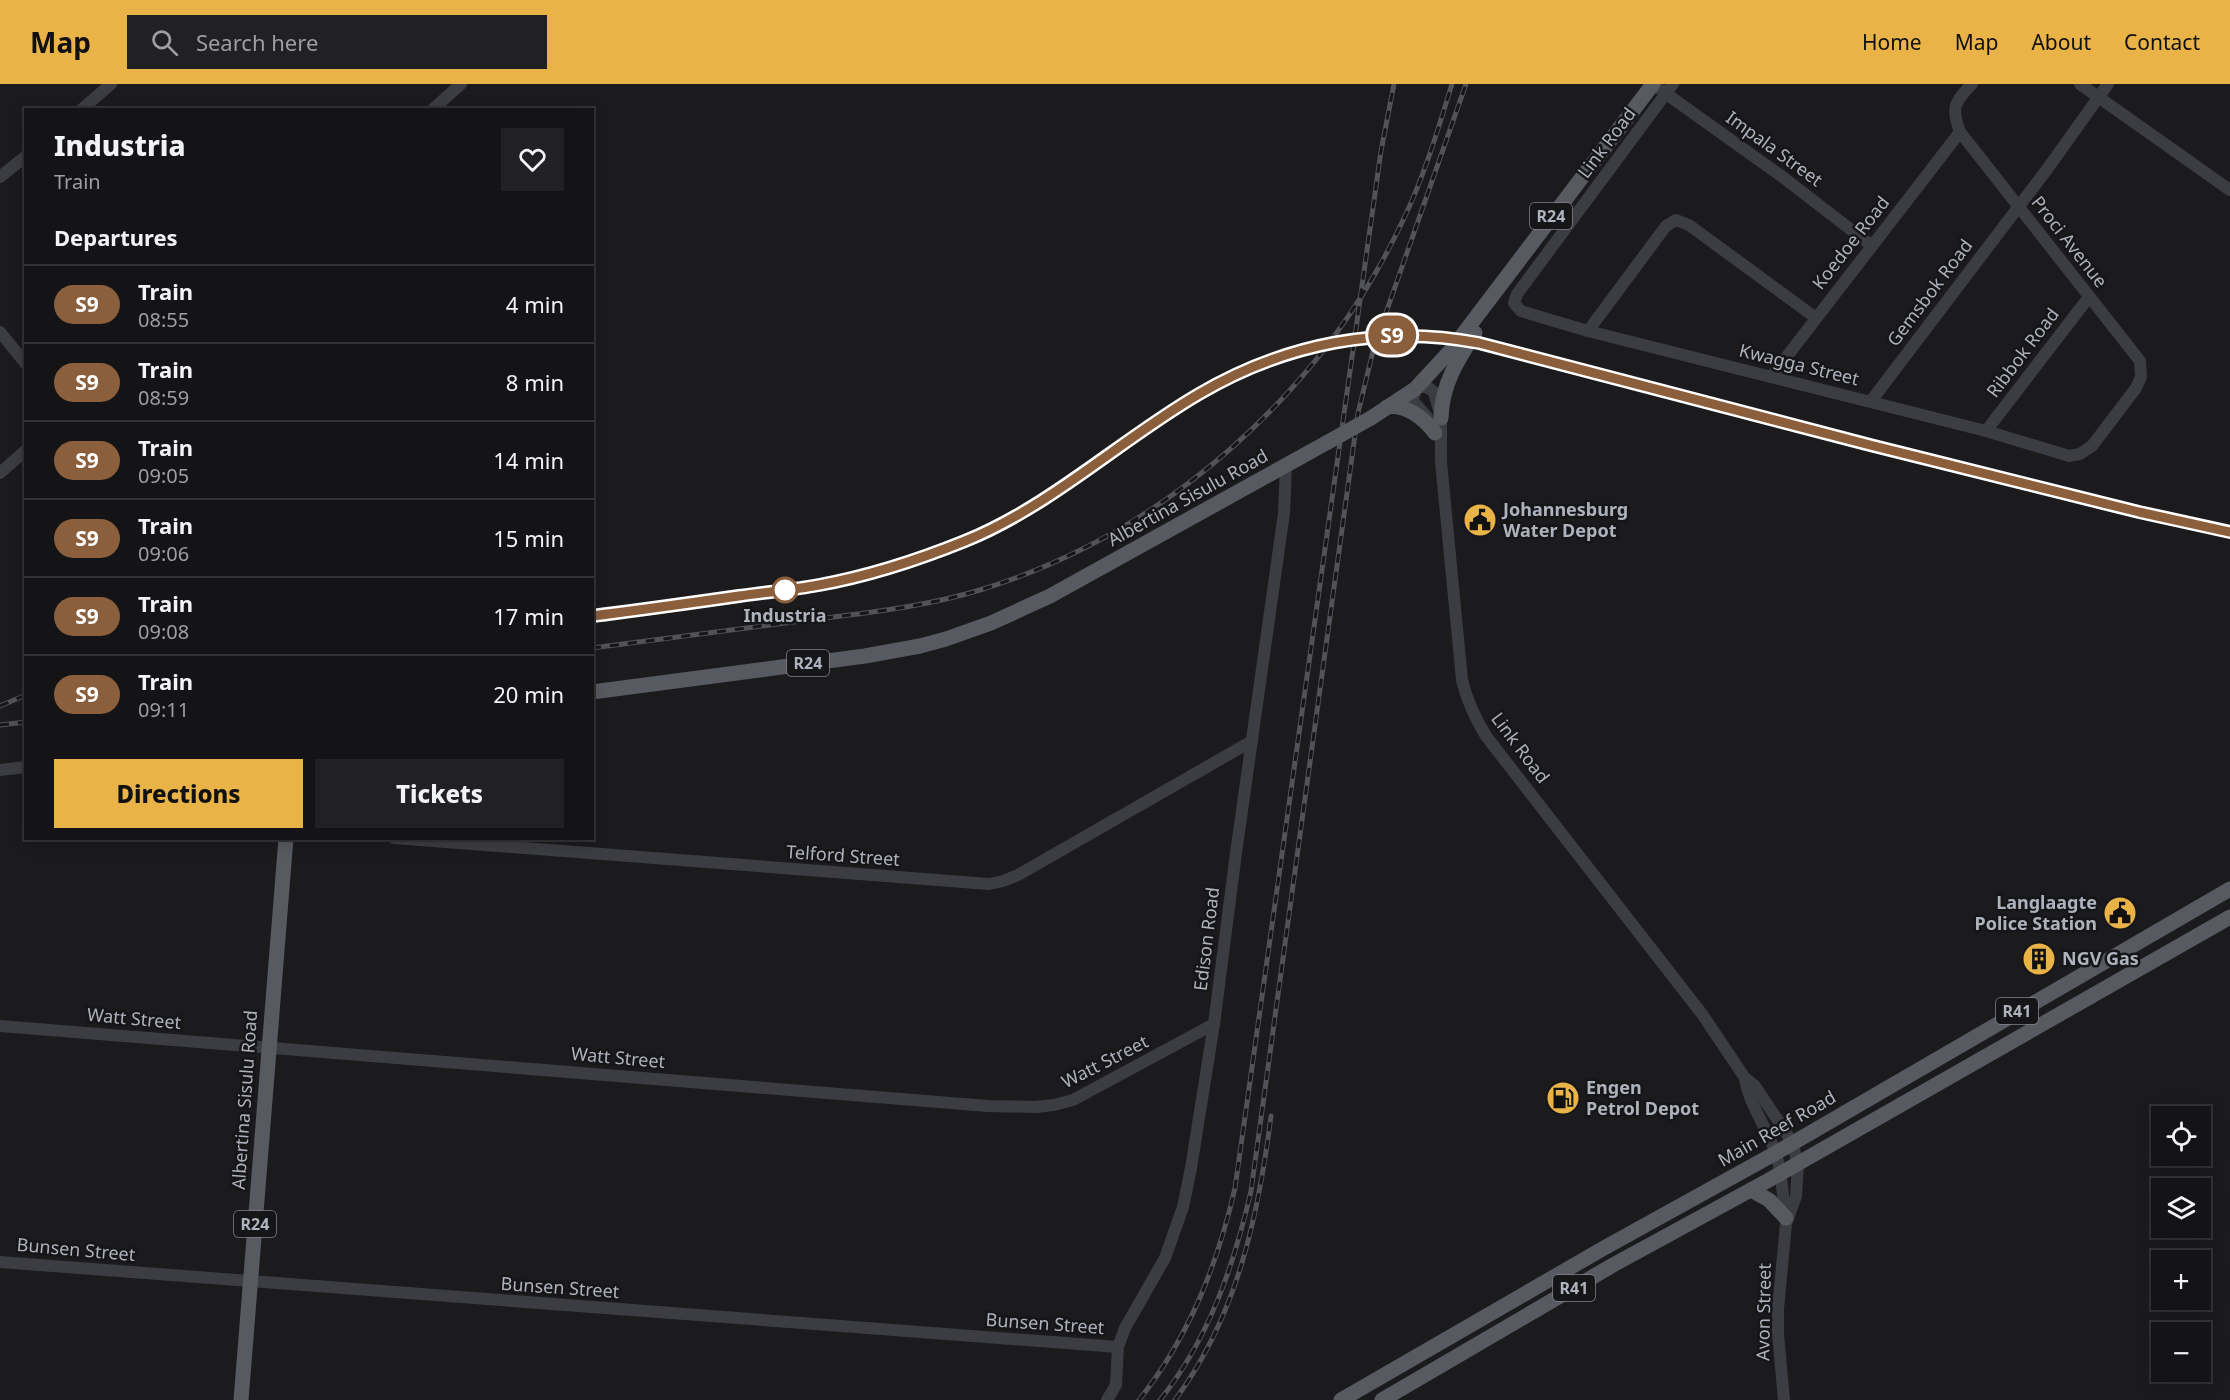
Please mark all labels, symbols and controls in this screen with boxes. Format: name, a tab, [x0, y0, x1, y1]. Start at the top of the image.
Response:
search box	[127, 15, 547, 69]
text: Map	[30, 23, 91, 61]
icon: search	[148, 26, 181, 59]
text: Search here	[196, 27, 318, 57]
text: Home	[1862, 28, 1922, 56]
text: Map	[1955, 28, 1998, 56]
text: About	[2031, 28, 2091, 56]
text: Contact	[2124, 28, 2200, 56]
street label: Link Road	[1572, 102, 1641, 183]
street label: Impala Street	[1722, 105, 1828, 192]
text: Industria	[54, 126, 186, 164]
button: heart	[501, 128, 564, 191]
text: Train	[54, 168, 101, 195]
street label: Koedoe Road	[1806, 191, 1894, 294]
street label: Proci Avenue	[2026, 191, 2113, 292]
road number: R24	[1530, 203, 1572, 229]
text: Departures	[54, 222, 178, 252]
street label: Gemsbok Road	[1881, 234, 1977, 351]
text: Train	[138, 276, 193, 306]
text: 4 min	[506, 289, 564, 319]
text: S9	[75, 290, 99, 318]
street label: Ribbok Road	[1981, 303, 2064, 402]
text: 08:55	[138, 306, 189, 333]
line badge: S9	[1365, 316, 1419, 354]
text: S9	[1380, 321, 1404, 349]
street label: Kwagga Street	[1737, 338, 1862, 391]
text: Train	[138, 354, 193, 384]
text: 8 min	[506, 367, 564, 397]
text: S9	[75, 368, 99, 396]
text: 08:59	[138, 384, 189, 411]
text: Train	[138, 432, 193, 462]
street label: Albertina Sisulu Road	[1103, 443, 1272, 551]
text: 14 min	[493, 445, 564, 475]
text: S9	[75, 446, 99, 474]
text: 09:05	[138, 462, 189, 489]
place label: Johannesburg Water Depot	[1501, 497, 1628, 542]
public building icon: Johannesburg Water Depot	[1462, 502, 1498, 538]
text: Train	[138, 510, 193, 540]
text: 15 min	[493, 523, 564, 553]
text: S9	[75, 524, 99, 552]
text: 09:06	[138, 540, 189, 567]
marker: Industria	[772, 577, 798, 603]
text: Train	[138, 588, 193, 618]
text: 17 min	[493, 601, 564, 631]
text: S9	[75, 602, 99, 630]
place label: Industria	[744, 603, 826, 627]
text: 09:08	[138, 618, 189, 645]
road number: R24	[787, 650, 829, 676]
text: Train	[138, 666, 193, 696]
text: 20 min	[493, 679, 564, 709]
text: S9	[75, 680, 99, 708]
text: 09:11	[138, 696, 189, 723]
street label: Link Road	[1486, 707, 1555, 788]
button: Directions	[54, 759, 303, 828]
button: Tickets	[315, 759, 564, 828]
street label: Telford Street	[786, 839, 901, 871]
street label: Edison Road	[1188, 886, 1224, 992]
place label: Langlaagte Police Station	[1974, 890, 2097, 935]
public building icon: Langlaagte Police Station	[2102, 895, 2138, 931]
building icon: NGV Gas	[2021, 941, 2057, 977]
place label: NGV Gas	[2062, 946, 2139, 970]
road number: R41	[1996, 998, 2038, 1024]
street label: Watt Street	[86, 1002, 183, 1034]
street label: Albertina Sisulu Road	[226, 1009, 262, 1190]
street label: Watt Street	[1057, 1029, 1152, 1093]
street label: Watt Street	[570, 1041, 667, 1073]
place label: Engen Petrol Depot	[1586, 1075, 1699, 1120]
fuel station icon: Engen Petrol Depot	[1545, 1080, 1581, 1116]
street label: Main Reef Road	[1713, 1085, 1840, 1172]
map controls	[2151, 1106, 2211, 1382]
button: locate	[2151, 1106, 2211, 1166]
button: layers	[2151, 1178, 2211, 1238]
road number: R24	[234, 1211, 276, 1237]
street label: Bunsen Street	[16, 1232, 137, 1266]
button: +	[2151, 1250, 2211, 1310]
street label: Avon Street	[1750, 1262, 1776, 1361]
street label: Bunsen Street	[500, 1271, 621, 1303]
road number: R41	[1553, 1275, 1595, 1301]
street label: Bunsen Street	[985, 1307, 1106, 1339]
button: −	[2151, 1322, 2211, 1382]

